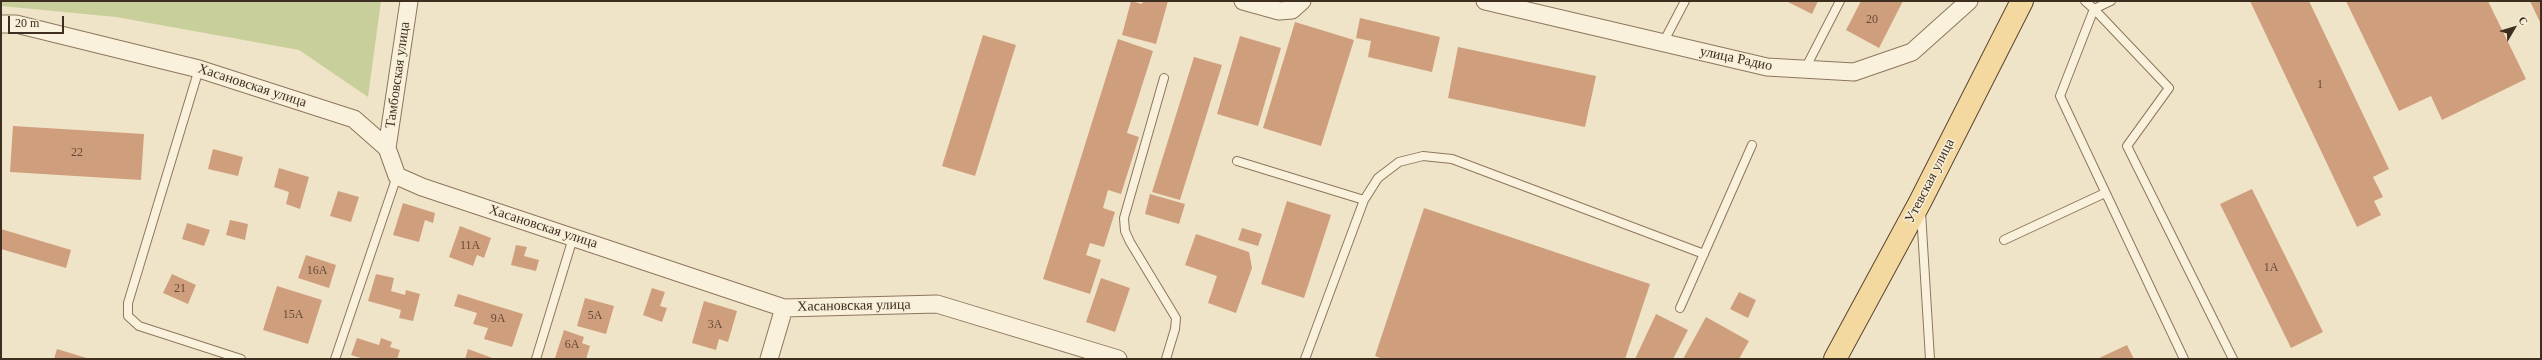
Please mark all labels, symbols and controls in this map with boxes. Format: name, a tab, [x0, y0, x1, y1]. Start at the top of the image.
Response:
scale bar	[10, 8, 66, 34]
north arrow	[2494, 8, 2534, 48]
house number: 20	[1866, 13, 1878, 27]
text: С	[2516, 14, 2531, 27]
text: 20 m	[15, 16, 39, 30]
street label: Тамбовская улица	[382, 21, 414, 129]
street label: улица Радио	[1698, 43, 1774, 75]
street label: Хасановская улица	[195, 60, 309, 112]
house number: 1	[2317, 78, 2323, 92]
street label: Утевская улица	[1902, 136, 1958, 226]
house number: 22	[71, 146, 83, 160]
street label: Хасановская улица	[486, 201, 600, 253]
house number: 11А	[460, 239, 480, 253]
house number: 1А	[2264, 261, 2278, 275]
house number: 16А	[307, 264, 327, 278]
house number: 21	[174, 282, 186, 296]
street label: Хасановская улица	[797, 297, 911, 315]
house number: 15А	[283, 308, 303, 322]
house number: 5А	[588, 309, 602, 323]
house number: 9А	[491, 312, 505, 326]
house number: 3А	[708, 318, 722, 332]
house number: 6А	[565, 338, 579, 352]

